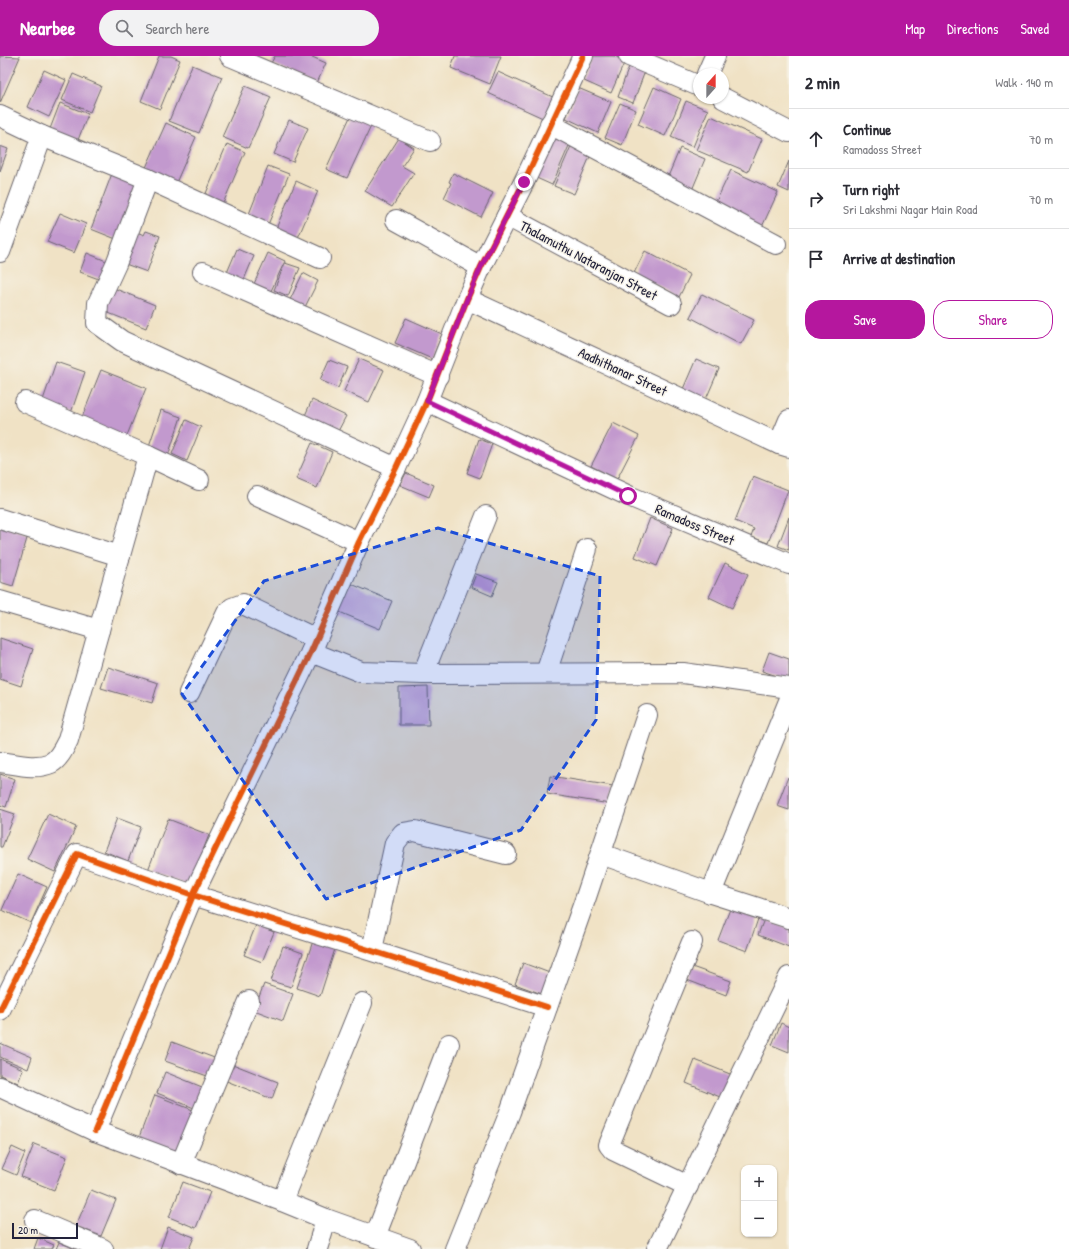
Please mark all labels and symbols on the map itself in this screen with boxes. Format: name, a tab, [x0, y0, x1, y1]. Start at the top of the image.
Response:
north arrow	[693, 68, 729, 104]
route end	[515, 173, 533, 191]
street label: Thalamuthu Nataranjan Street	[516, 216, 661, 305]
street label: Aadhithanar Street	[575, 342, 671, 400]
route start	[619, 487, 637, 505]
street label: Ramadoss Street	[652, 499, 738, 549]
scale bar	[12, 1221, 78, 1240]

